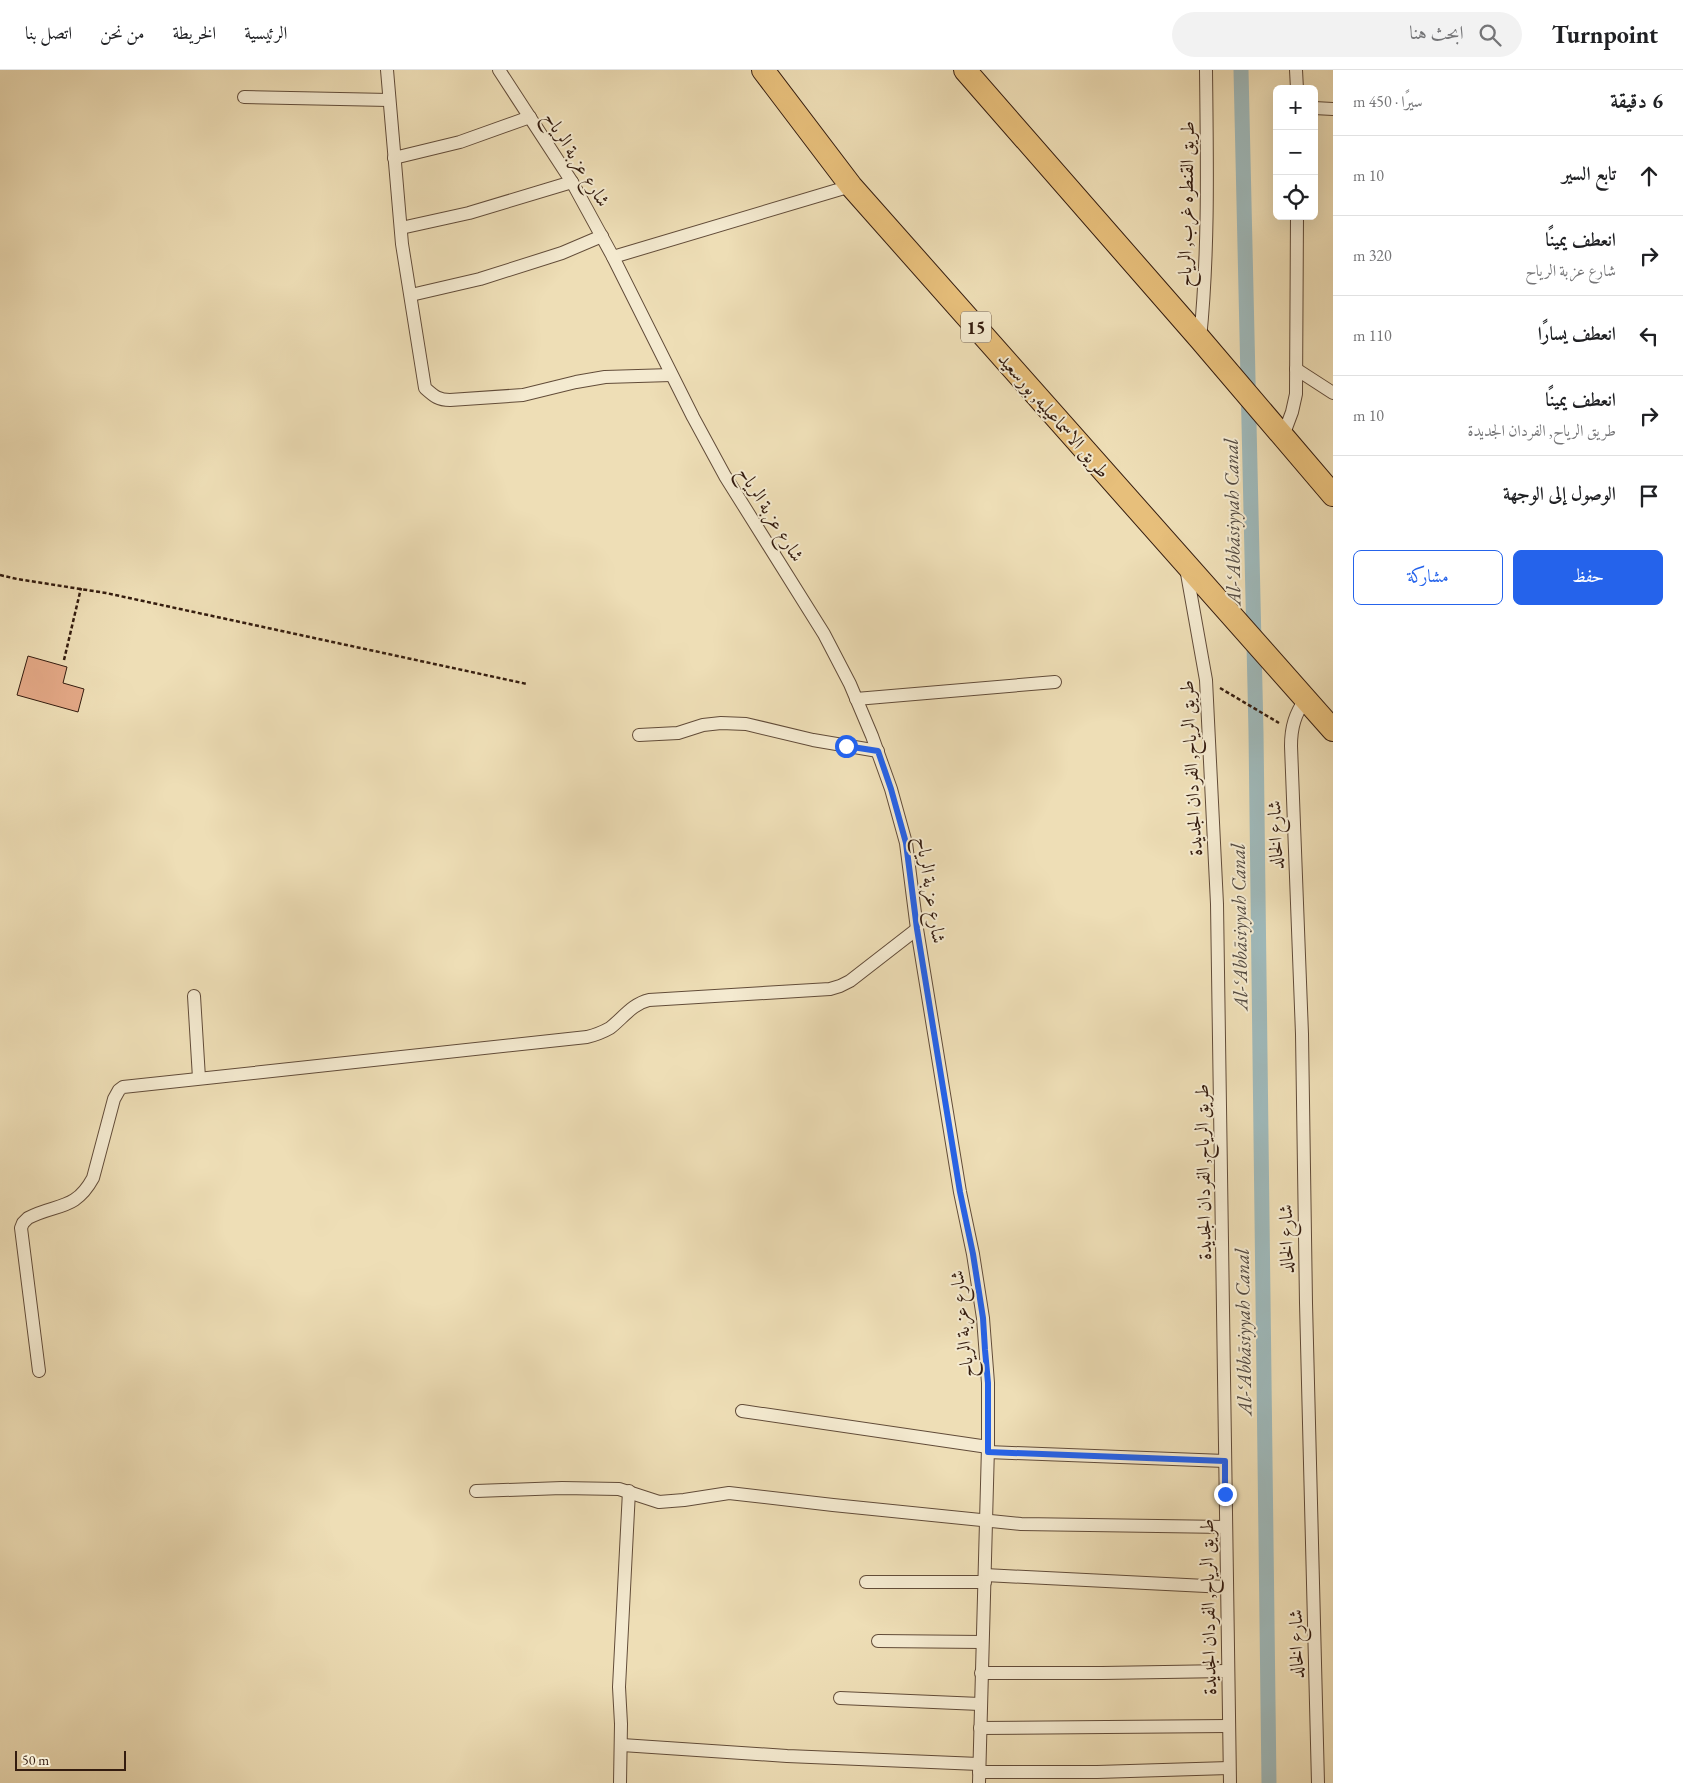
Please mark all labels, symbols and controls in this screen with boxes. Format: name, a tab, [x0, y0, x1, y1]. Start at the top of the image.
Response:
search box	[1172, 12, 1522, 57]
text: Turnpoint	[1552, 19, 1658, 50]
text: ابحث هنا	[1409, 20, 1464, 45]
text: اتصل بنا	[25, 21, 72, 44]
text: من نحن	[100, 21, 144, 44]
text: الخريطة	[172, 21, 216, 44]
text: الرئيسية	[244, 21, 287, 44]
icon: search	[1476, 21, 1504, 49]
map controls	[1273, 85, 1318, 220]
button: +	[1273, 85, 1318, 130]
text: 6 دقيقة	[1610, 87, 1663, 114]
text: سيرًا · 450 m	[1353, 91, 1423, 112]
street label: شارع عزبة الرياح	[534, 107, 616, 214]
street label: طريق القنطره غرب, الرياح	[1172, 121, 1205, 287]
button: −	[1273, 130, 1318, 175]
text: تابع السير	[1562, 161, 1616, 186]
icon: ahead	[1635, 162, 1663, 190]
text: 10 m	[1353, 165, 1384, 186]
button: locate	[1273, 175, 1318, 220]
text: انعطف يمينًا	[1545, 227, 1616, 252]
icon: right	[1635, 242, 1663, 270]
text: 320 m	[1353, 245, 1392, 266]
text: شارع عزبة الرياح	[1525, 260, 1616, 281]
road number: 15	[961, 312, 991, 342]
text: انعطف يسارًا	[1538, 321, 1616, 346]
icon: left	[1635, 322, 1663, 350]
text: 110 m	[1353, 325, 1392, 346]
street label: طريق الاسماعيليه, بورسعيد	[992, 347, 1116, 483]
text: انعطف يمينًا	[1545, 387, 1616, 412]
icon: right	[1635, 402, 1663, 430]
text: 10 m	[1353, 405, 1384, 426]
text: طريق الرياح, الفردان الجديدة	[1468, 420, 1616, 441]
water label: Al-ʿAbbāsiyyah Canal	[1218, 437, 1246, 608]
street label: شارع عزبة الرياح	[728, 462, 810, 569]
text: الوصول إلى الوجهة	[1503, 481, 1616, 506]
icon: arrive	[1635, 482, 1663, 510]
button: مشاركة	[1353, 550, 1503, 605]
button: حفظ	[1513, 550, 1663, 605]
street label: طريق الرياح, الفردان الجديدة	[1174, 679, 1213, 857]
route start	[835, 735, 858, 758]
street label: شارع الخالد	[1261, 800, 1292, 870]
street label: شارع عزبة الرياح	[905, 835, 952, 946]
water label: Al-ʿAbbāsiyyah Canal	[1225, 842, 1253, 1013]
street label: طريق الرياح, الفردان الجديدة	[1189, 1084, 1222, 1260]
street label: شارع الخالد	[1273, 1204, 1302, 1274]
water label: Al-ʿAbbāsiyyah Canal	[1229, 1247, 1257, 1418]
street label: شارع عزبة الرياح	[944, 1269, 985, 1379]
route end	[1214, 1483, 1237, 1506]
street label: طريق الرياح, الفردان الجديدة	[1194, 1519, 1227, 1695]
street label: شارع الخالد	[1283, 1609, 1312, 1679]
scale bar	[15, 1748, 126, 1771]
text: 50 m	[22, 1751, 49, 1769]

